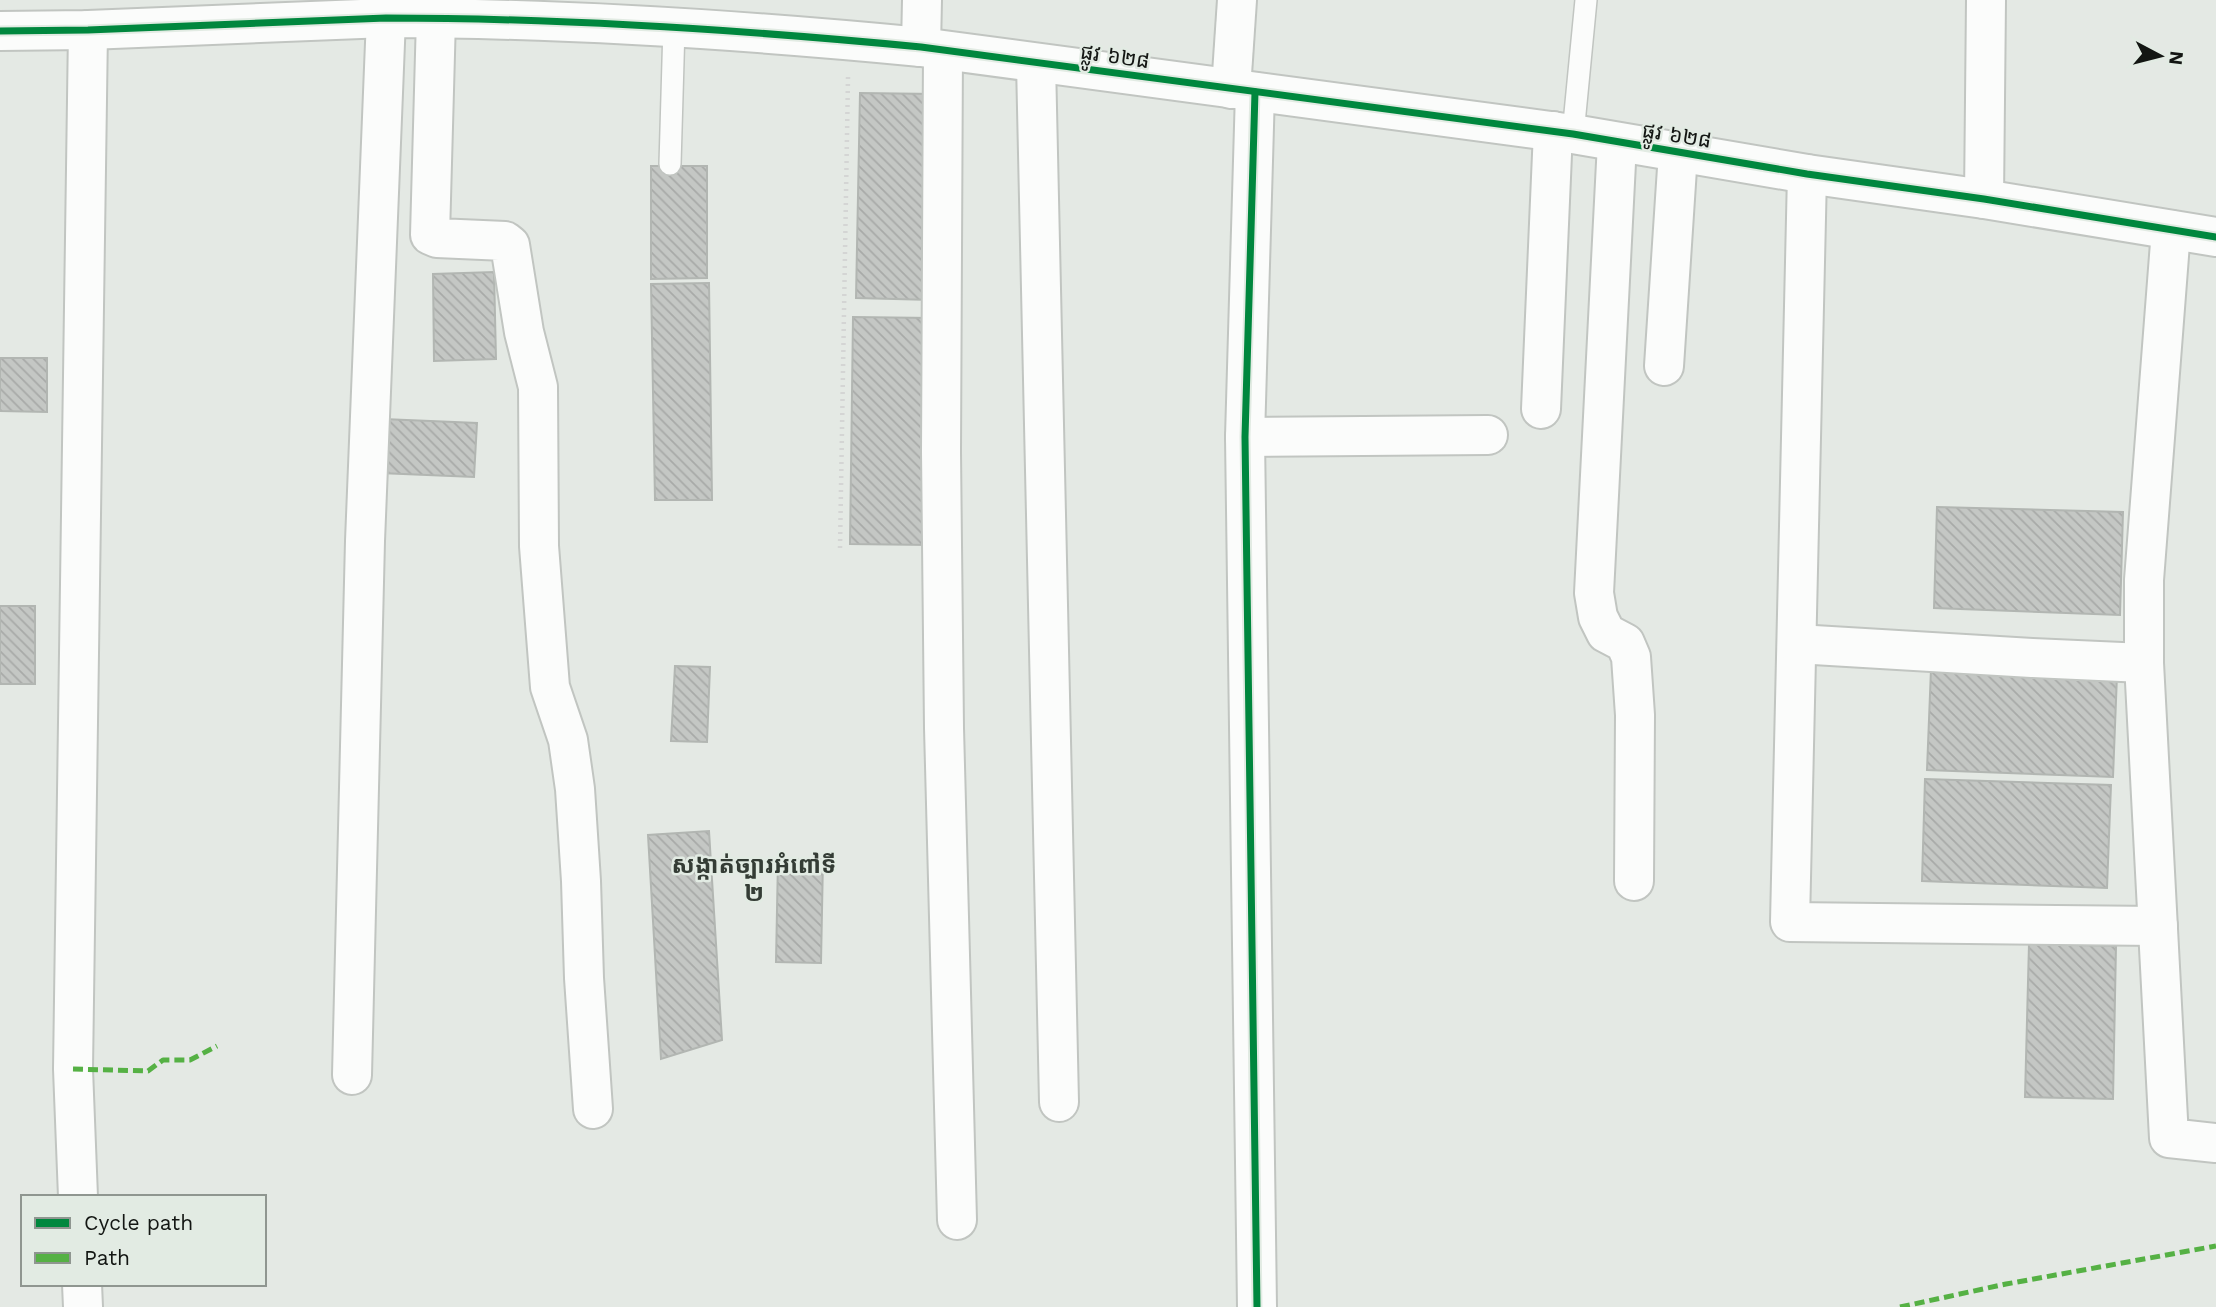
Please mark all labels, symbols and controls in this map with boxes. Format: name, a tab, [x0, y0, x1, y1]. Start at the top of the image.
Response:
north arrow	[2125, 21, 2195, 91]
street label: ផ្លូវ ៦២៨	[1078, 39, 1151, 80]
text: N	[2164, 50, 2189, 66]
street label: ផ្លូវ ៦២៨	[1639, 117, 1713, 160]
district label: សង្កាត់ច្បារអំពៅទី ២	[672, 851, 836, 907]
legend	[21, 1195, 266, 1286]
text: Cycle path	[84, 1210, 193, 1235]
text: Path	[84, 1245, 130, 1270]

